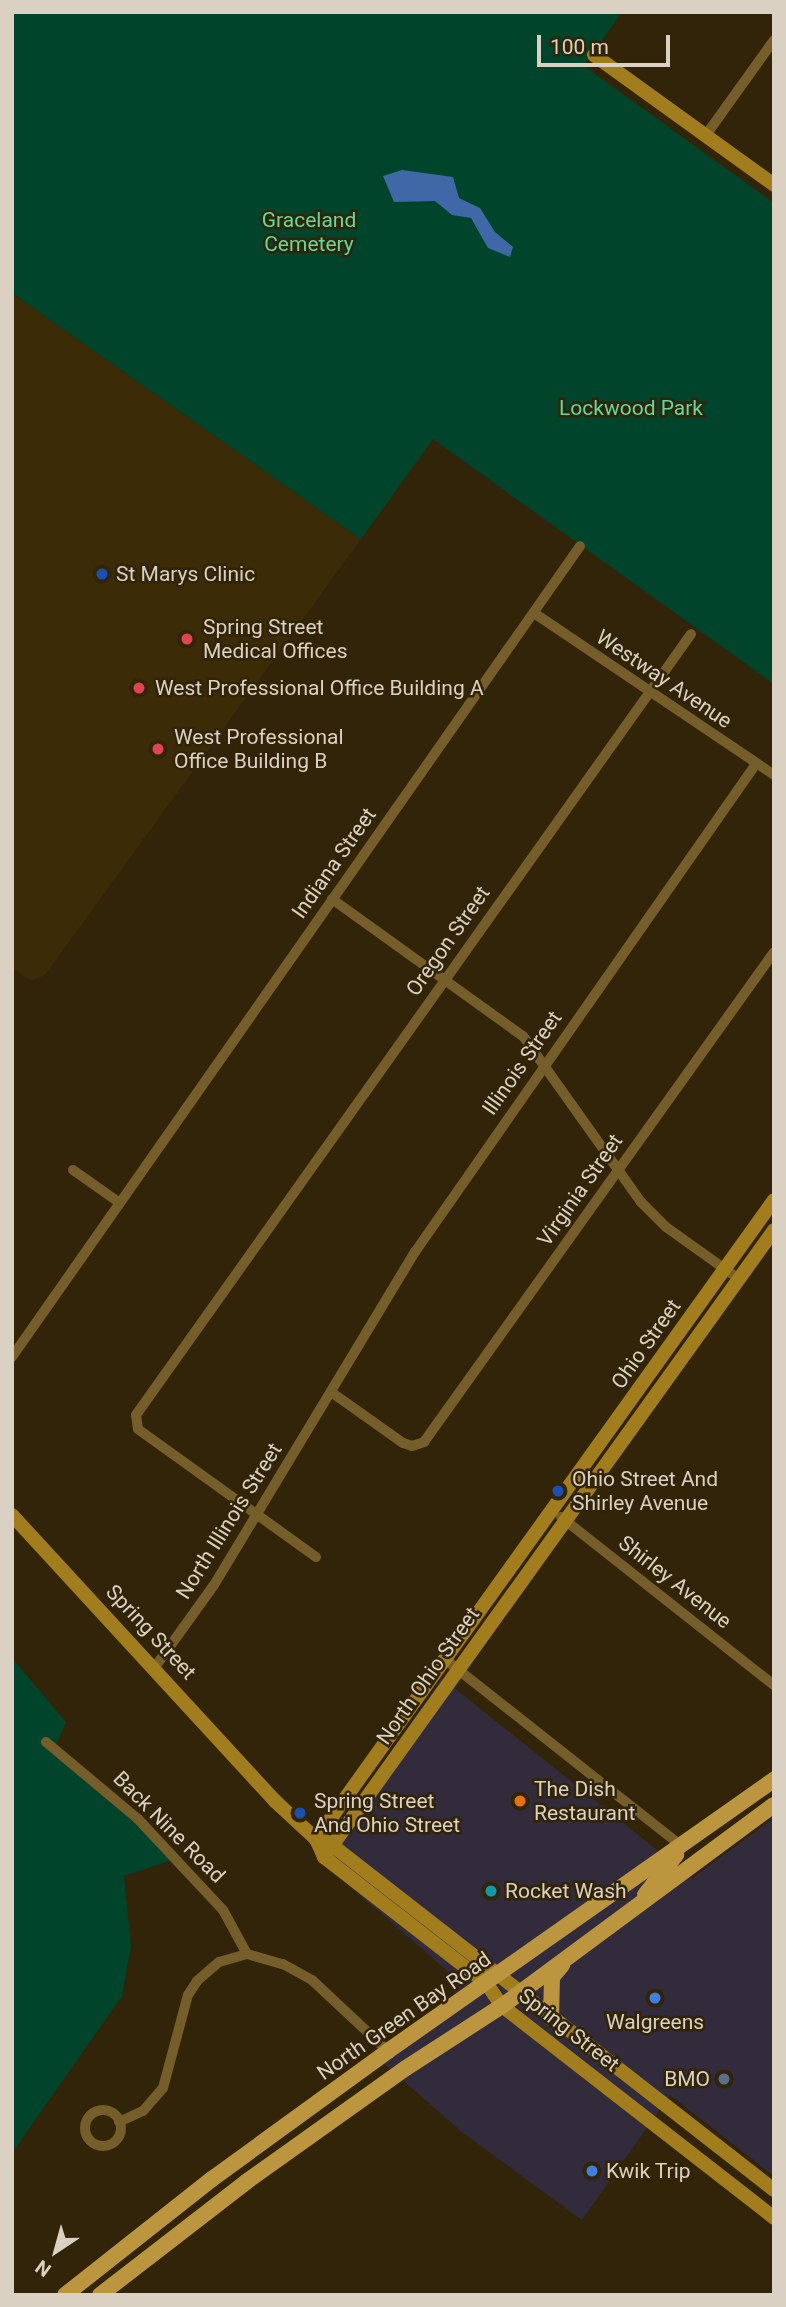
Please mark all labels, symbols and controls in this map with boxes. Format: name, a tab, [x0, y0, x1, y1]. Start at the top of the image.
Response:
scale bar	[541, 21, 674, 65]
text: 100 m	[550, 35, 609, 59]
park label: Graceland Cemetery	[262, 207, 356, 257]
park label: Lockwood Park	[559, 395, 703, 421]
place label: St Marys Clinic	[116, 561, 255, 587]
marker: St Marys Clinic	[94, 566, 110, 582]
place label: Spring Street Medical Offices	[203, 614, 347, 664]
street label: Westway Avenue	[591, 624, 737, 734]
marker: Spring Street Medical Offices	[177, 629, 197, 649]
place label: West Professional Office Building A	[155, 675, 484, 701]
marker: West Professional Office Building A	[129, 678, 149, 698]
place label: West Professional Office Building B	[174, 724, 344, 774]
marker: West Professional Office Building B	[148, 739, 168, 759]
street label: Indiana Street	[287, 803, 381, 923]
street label: Oregon Street	[401, 881, 495, 1001]
street label: Illinois Street	[477, 1006, 567, 1120]
street label: Virginia Street	[532, 1129, 628, 1251]
street label: Ohio Street	[606, 1294, 686, 1394]
street label: North Illinois Street	[171, 1438, 287, 1604]
place label: Ohio Street And Shirley Avenue	[572, 1466, 718, 1516]
marker: Ohio Street And Shirley Avenue	[550, 1483, 566, 1499]
street label: Shirley Avenue	[614, 1530, 736, 1634]
street label: Spring Street	[101, 1579, 201, 1685]
street label: North Ohio Street	[371, 1602, 485, 1750]
street label: Back Nine Road	[108, 1766, 230, 1888]
place label: The Dish Restaurant	[534, 1776, 635, 1826]
place label: Spring Street And Ohio Street	[314, 1788, 460, 1838]
marker: The Dish Restaurant	[512, 1793, 528, 1809]
marker: Spring Street And Ohio Street	[292, 1805, 308, 1821]
place label: Rocket Wash	[505, 1878, 627, 1904]
marker: Rocket Wash	[483, 1883, 499, 1899]
street label: North Green Bay Road	[312, 1947, 496, 2085]
street label: Spring Street	[514, 1983, 624, 2077]
marker: Walgreens	[647, 1990, 663, 2006]
place label: Walgreens	[606, 2009, 704, 2035]
place label: BMO	[664, 2066, 710, 2092]
marker: BMO	[716, 2071, 732, 2087]
place label: Kwik Trip	[606, 2158, 691, 2184]
marker: Kwik Trip	[584, 2163, 600, 2179]
north arrow	[21, 2216, 91, 2286]
text: N	[31, 2255, 56, 2282]

